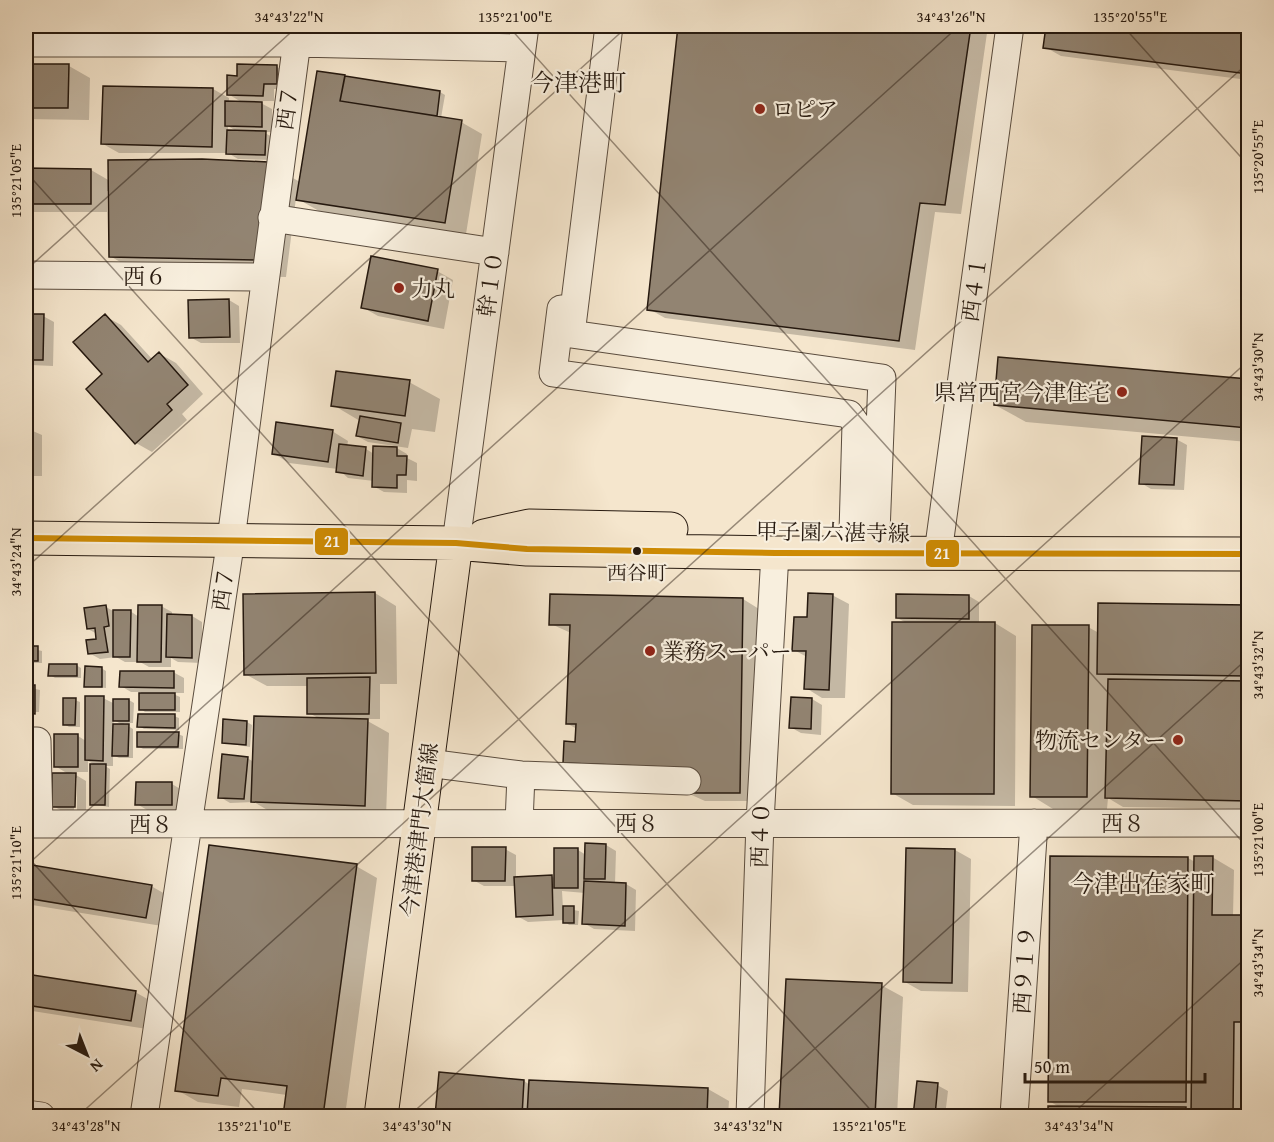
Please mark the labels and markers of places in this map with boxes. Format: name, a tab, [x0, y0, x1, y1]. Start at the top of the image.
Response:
place label: ロピア	[772, 93, 838, 125]
marker: ロピア	[753, 102, 767, 116]
place label: 力丸	[411, 272, 455, 304]
marker: 力丸	[392, 281, 406, 295]
place label: 県営西宮今津住宅	[934, 376, 1110, 408]
marker: 県営西宮今津住宅	[1115, 385, 1129, 399]
marker: 西谷町	[631, 545, 643, 557]
place label: 西谷町	[607, 558, 667, 587]
place label: 業務スーパー	[662, 635, 792, 667]
marker: 業務スーパー	[643, 644, 657, 658]
place label: 物流センター	[1035, 724, 1166, 756]
marker: 物流センター	[1171, 733, 1185, 747]

